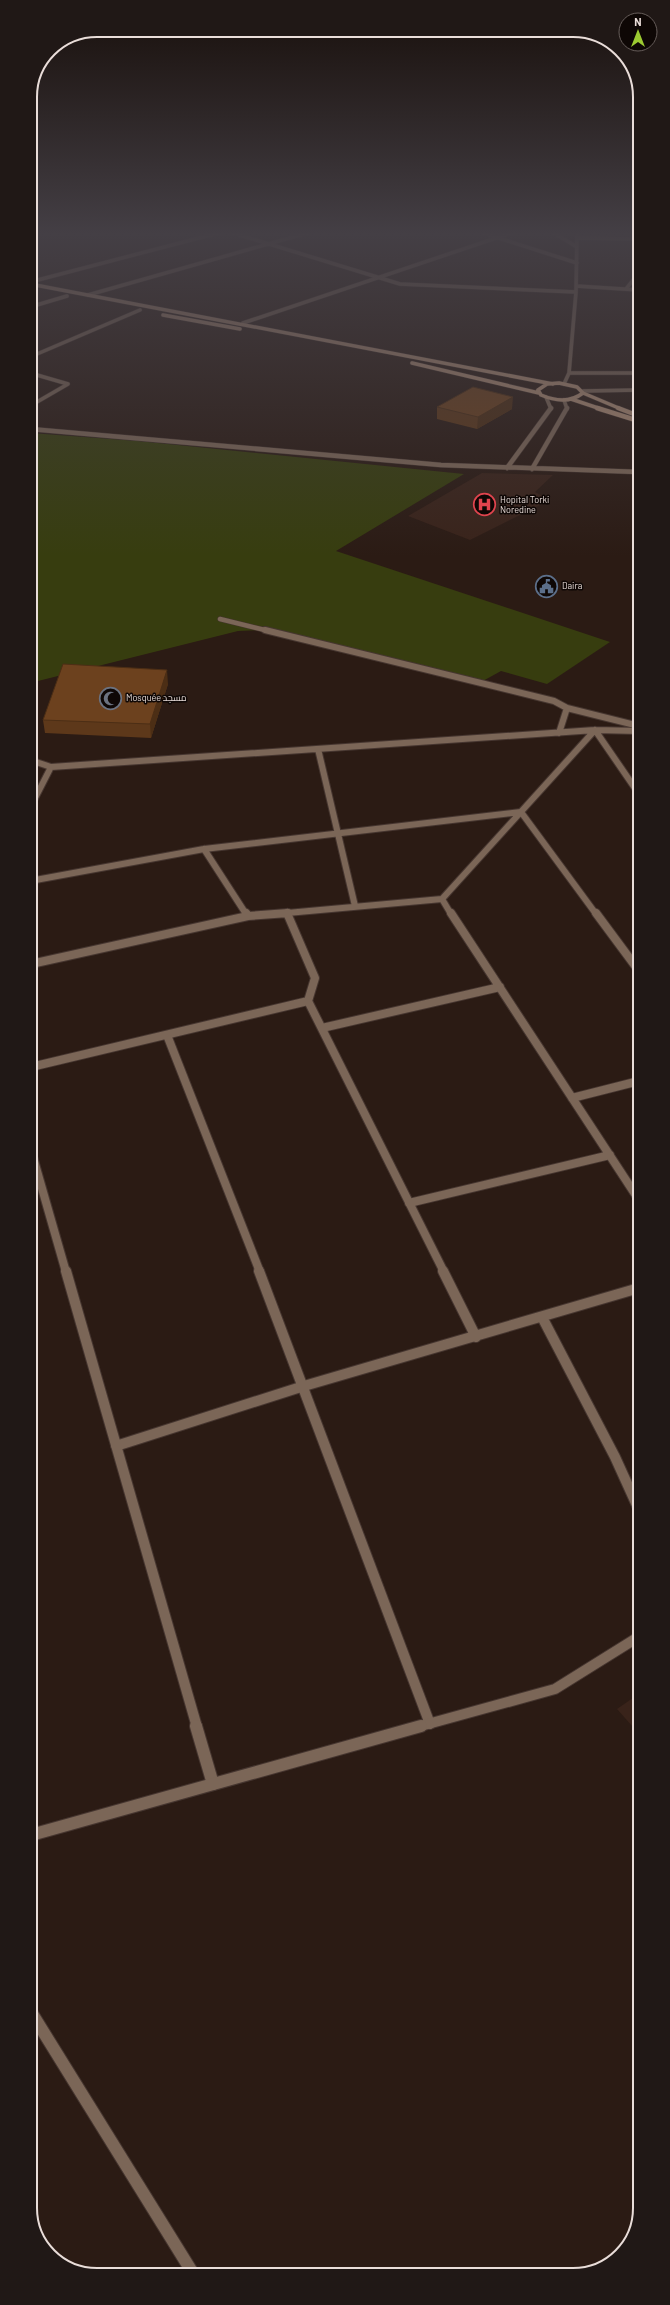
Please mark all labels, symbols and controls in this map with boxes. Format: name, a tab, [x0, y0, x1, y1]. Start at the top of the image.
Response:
north arrow	[618, 12, 658, 52]
text: N	[634, 15, 642, 28]
hospital icon: Hopital Torki Noredine	[471, 492, 497, 518]
place label: Hopital Torki Noredine	[500, 494, 549, 515]
public building icon: Daira	[533, 573, 559, 599]
place label: Daira	[562, 580, 582, 591]
mosque icon: Mosquée مسجد	[97, 685, 123, 711]
place label: Mosquée مسجد	[126, 692, 187, 703]

